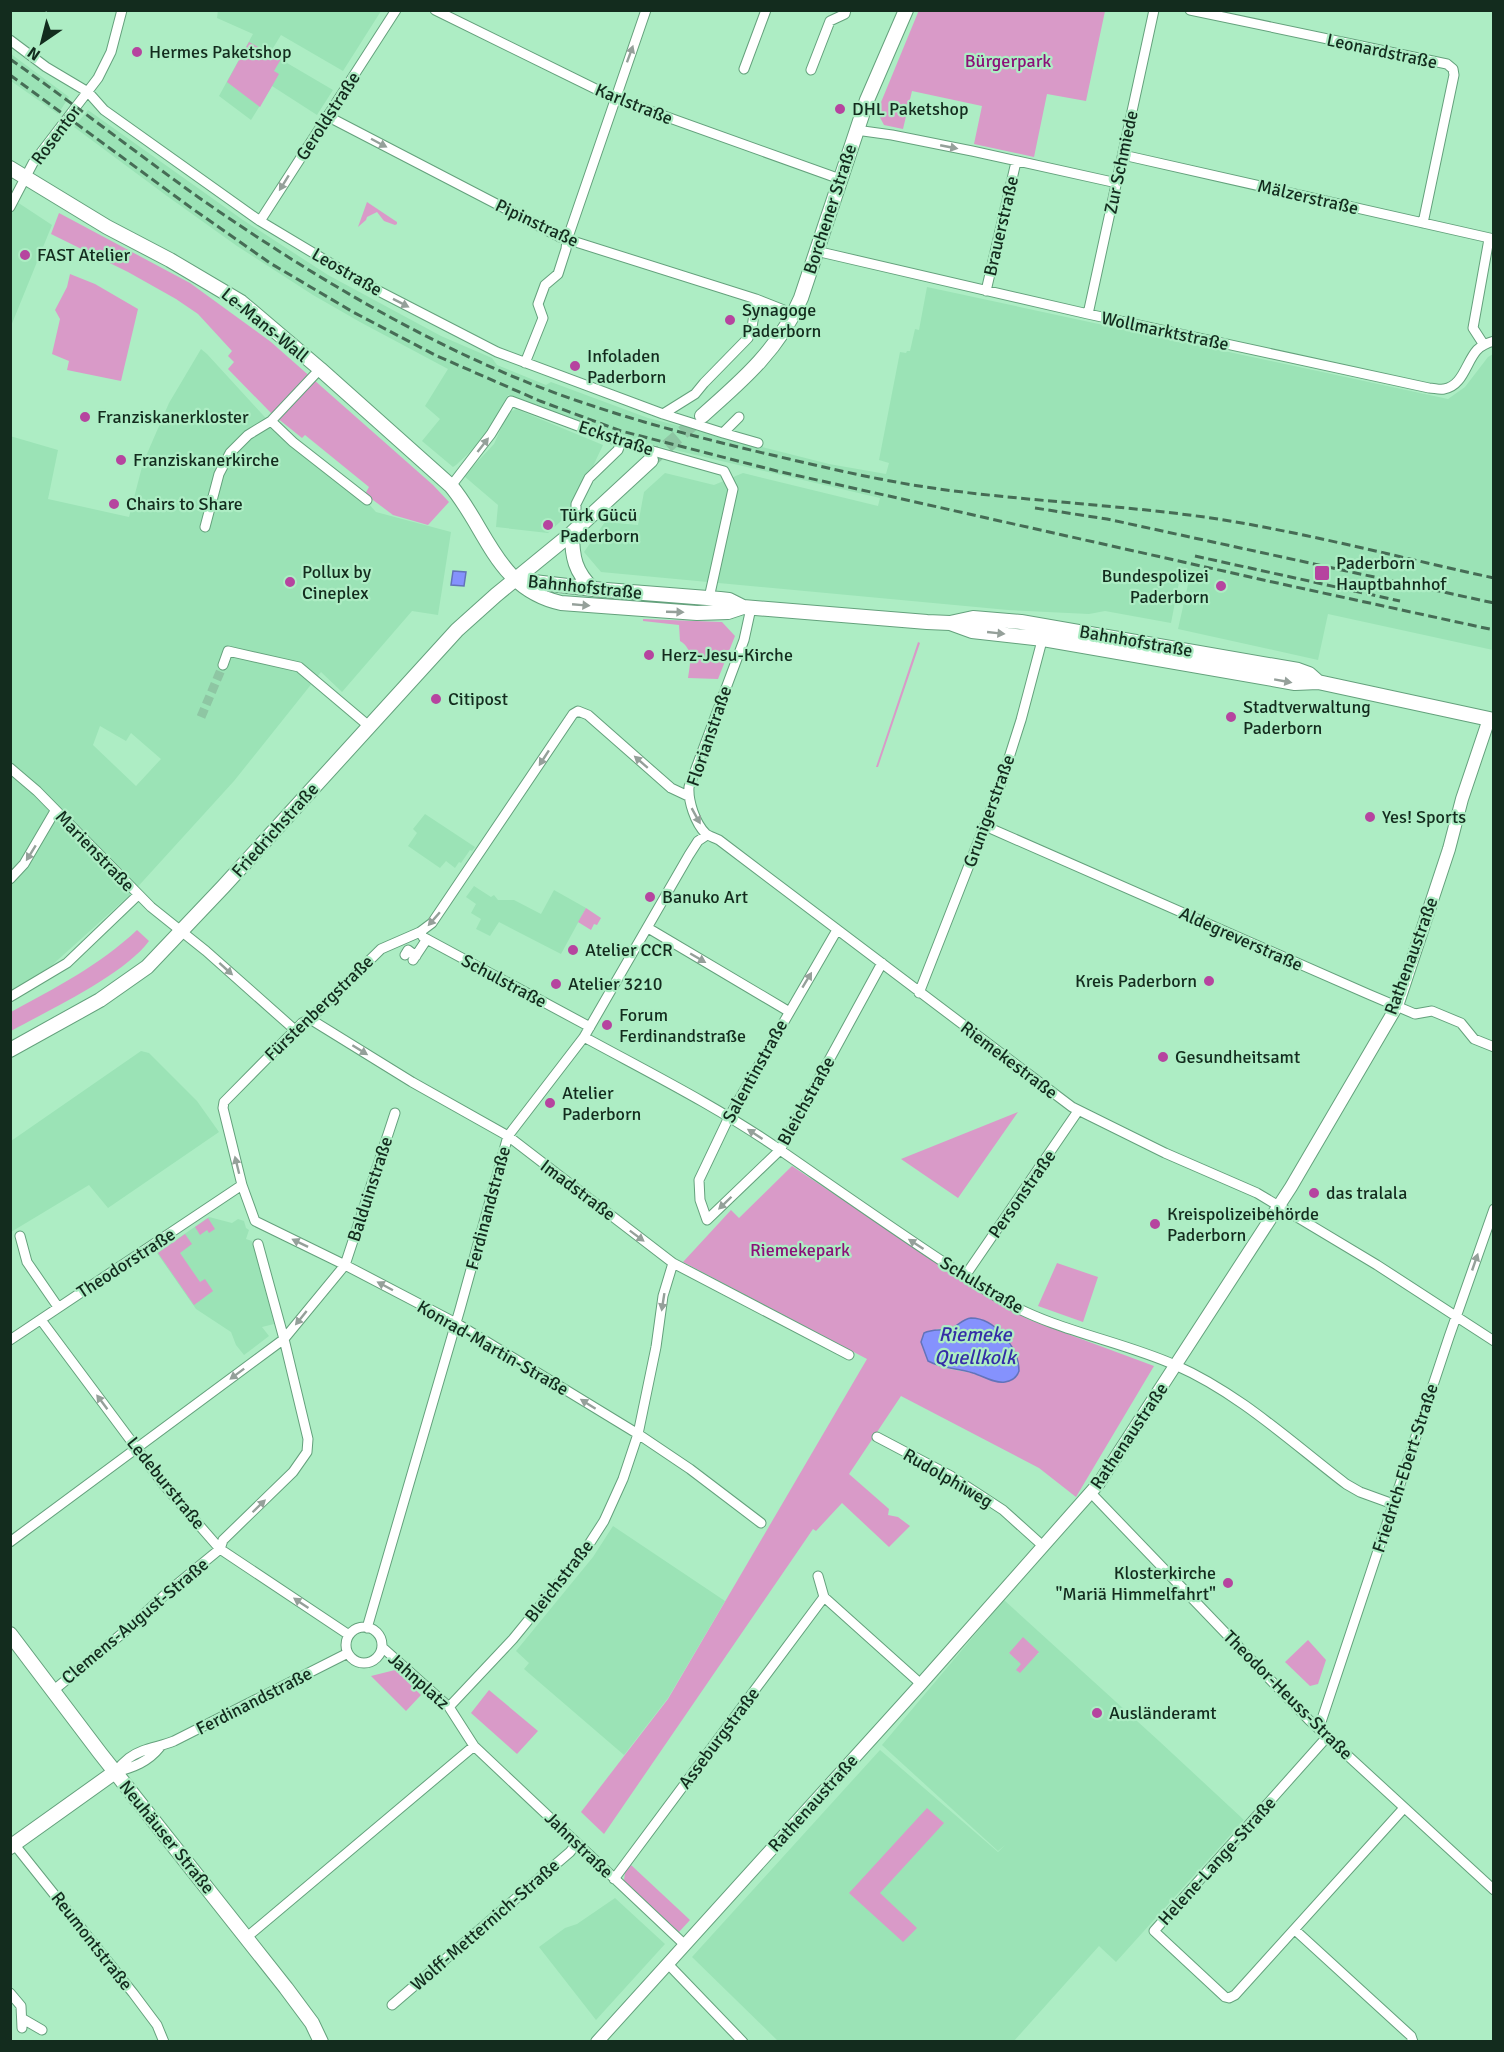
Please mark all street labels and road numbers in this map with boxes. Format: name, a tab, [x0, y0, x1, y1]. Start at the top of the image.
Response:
street label: Leonardstraße	[1325, 29, 1439, 73]
street label: Geroldstraße	[291, 68, 365, 164]
street label: Karlstraße	[592, 78, 676, 130]
street label: Rosentor	[27, 101, 86, 169]
street label: Zur Schmiede	[1099, 108, 1143, 216]
street label: Borchener Straße	[799, 141, 861, 277]
street label: Brauerstraße	[979, 174, 1023, 278]
street label: Mälzerstraße	[1255, 175, 1361, 219]
street label: Pipinstraße	[492, 194, 582, 252]
street label: Leostraße	[308, 243, 386, 301]
street label: Le-Mans-Wall	[217, 283, 313, 367]
street label: Wollmarktstraße	[1099, 307, 1231, 355]
street label: Eckstraße	[576, 416, 656, 460]
street label: Bahnhofstraße	[527, 570, 643, 604]
street label: Bahnhofstraße	[1078, 620, 1194, 662]
street label: Florianstraße	[682, 683, 736, 789]
street label: Grunigerstraße	[958, 752, 1020, 870]
street label: Friedrichstraße	[227, 778, 323, 882]
street label: Marienstraße	[51, 806, 139, 896]
street label: Rathenaustraße	[1380, 894, 1442, 1018]
street label: Aldegreverstraße	[1176, 902, 1306, 976]
street label: Schulstraße	[458, 949, 550, 1013]
street label: Fürstenbergstraße	[260, 950, 378, 1066]
street label: Salentinstraße	[718, 1016, 792, 1126]
street label: Riemekestraße	[956, 1016, 1062, 1104]
street label: Bleichstraße	[773, 1053, 839, 1149]
street label: Balduinstraße	[343, 1134, 397, 1244]
street label: Ferdinandstraße	[461, 1144, 515, 1272]
street label: Personstraße	[984, 1146, 1060, 1242]
street label: Imadstraße	[536, 1155, 620, 1225]
street label: Theodorstraße	[73, 1223, 179, 1303]
street label: Schulstraße	[936, 1251, 1028, 1319]
street label: Konrad-Martin-Straße	[413, 1296, 573, 1400]
street label: Rathenaustraße	[1085, 1379, 1173, 1493]
street label: Friedrich-Ebert-Straße	[1367, 1381, 1443, 1555]
street label: Ledeburstraße	[122, 1432, 210, 1534]
street label: Rudolphiweg	[899, 1444, 997, 1512]
street label: Bleichstraße	[520, 1536, 598, 1626]
street label: Clemens-August-Straße	[57, 1553, 213, 1689]
street label: Theodor-Heuss-Straße	[1219, 1626, 1357, 1764]
street label: Jahnplatz	[384, 1648, 454, 1714]
street label: Ferdinandstraße	[192, 1662, 316, 1740]
street label: Asseburgstraße	[674, 1683, 764, 1793]
street label: Rathenaustraße	[763, 1750, 863, 1856]
street label: Neuhäuser Straße	[115, 1776, 219, 1898]
street label: Helene-Lange-Straße	[1153, 1792, 1281, 1930]
street label: Jahnstraße	[540, 1807, 618, 1883]
street label: Wolff-Metternich-Straße	[406, 1854, 564, 1996]
street label: Reumontstraße	[47, 1887, 137, 1995]

